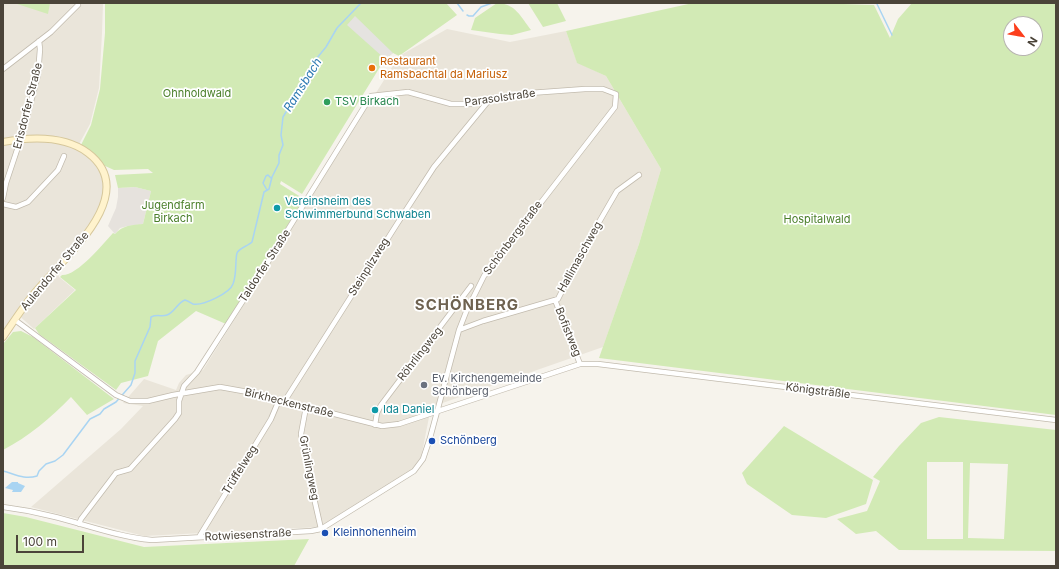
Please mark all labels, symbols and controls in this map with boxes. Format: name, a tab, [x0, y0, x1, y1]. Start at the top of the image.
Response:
north arrow	[1003, 16, 1043, 56]
text: N	[1024, 34, 1041, 49]
place label: Restaurant Ramsbachtal da Mariusz	[380, 55, 508, 81]
water label: Ramsbach	[281, 56, 325, 114]
street label: Erisdorfer Straße	[11, 61, 45, 151]
marker: Restaurant Ramsbachtal da Mariusz	[367, 63, 377, 73]
street label: Parasolstraße	[464, 86, 536, 110]
park label: Ohnholdwald	[163, 87, 231, 101]
place label: TSV Birkach	[335, 95, 399, 109]
marker: TSV Birkach	[322, 97, 332, 107]
place label: Vereinsheim des Schwimmerbund Schwaben	[285, 195, 431, 221]
street label: Schönbergstraße	[481, 198, 545, 278]
park label: Jugendfarm Birkach	[141, 199, 205, 225]
marker: Vereinsheim des Schwimmerbund Schwaben	[272, 203, 282, 213]
park label: Hospitalwald	[783, 213, 851, 227]
street label: Hallimaschweg	[555, 219, 605, 295]
street label: Taldorfer Straße	[236, 227, 294, 305]
street label: Aulendorfer Straße	[18, 229, 92, 313]
street label: Steinpilzweg	[346, 235, 392, 299]
district label: SCHÖNBERG	[415, 296, 519, 314]
street label: Bofistweg	[552, 305, 584, 359]
street label: Röhrlingweg	[395, 324, 445, 384]
place label: Ev. Kirchengemeinde Schönberg	[432, 372, 542, 398]
marker: Ev. Kirchengemeinde Schönberg	[419, 380, 429, 390]
street label: Königsträßle	[785, 380, 851, 402]
street label: Birkheckenstraße	[243, 386, 335, 420]
place label: Ida Daniel	[383, 403, 434, 417]
marker: Ida Daniel	[370, 405, 380, 415]
street label: Grünlingweg	[296, 434, 322, 502]
place label: Schönberg	[440, 434, 497, 448]
marker: Schönberg	[427, 436, 437, 446]
street label: Trüffelweg	[220, 443, 260, 497]
street label: Rotwiesenstraße	[204, 526, 292, 544]
place label: Kleinhohenheim	[333, 526, 416, 540]
scale bar	[18, 527, 86, 553]
marker: Kleinhohenheim	[320, 528, 330, 538]
text: 100 m	[23, 534, 57, 549]

